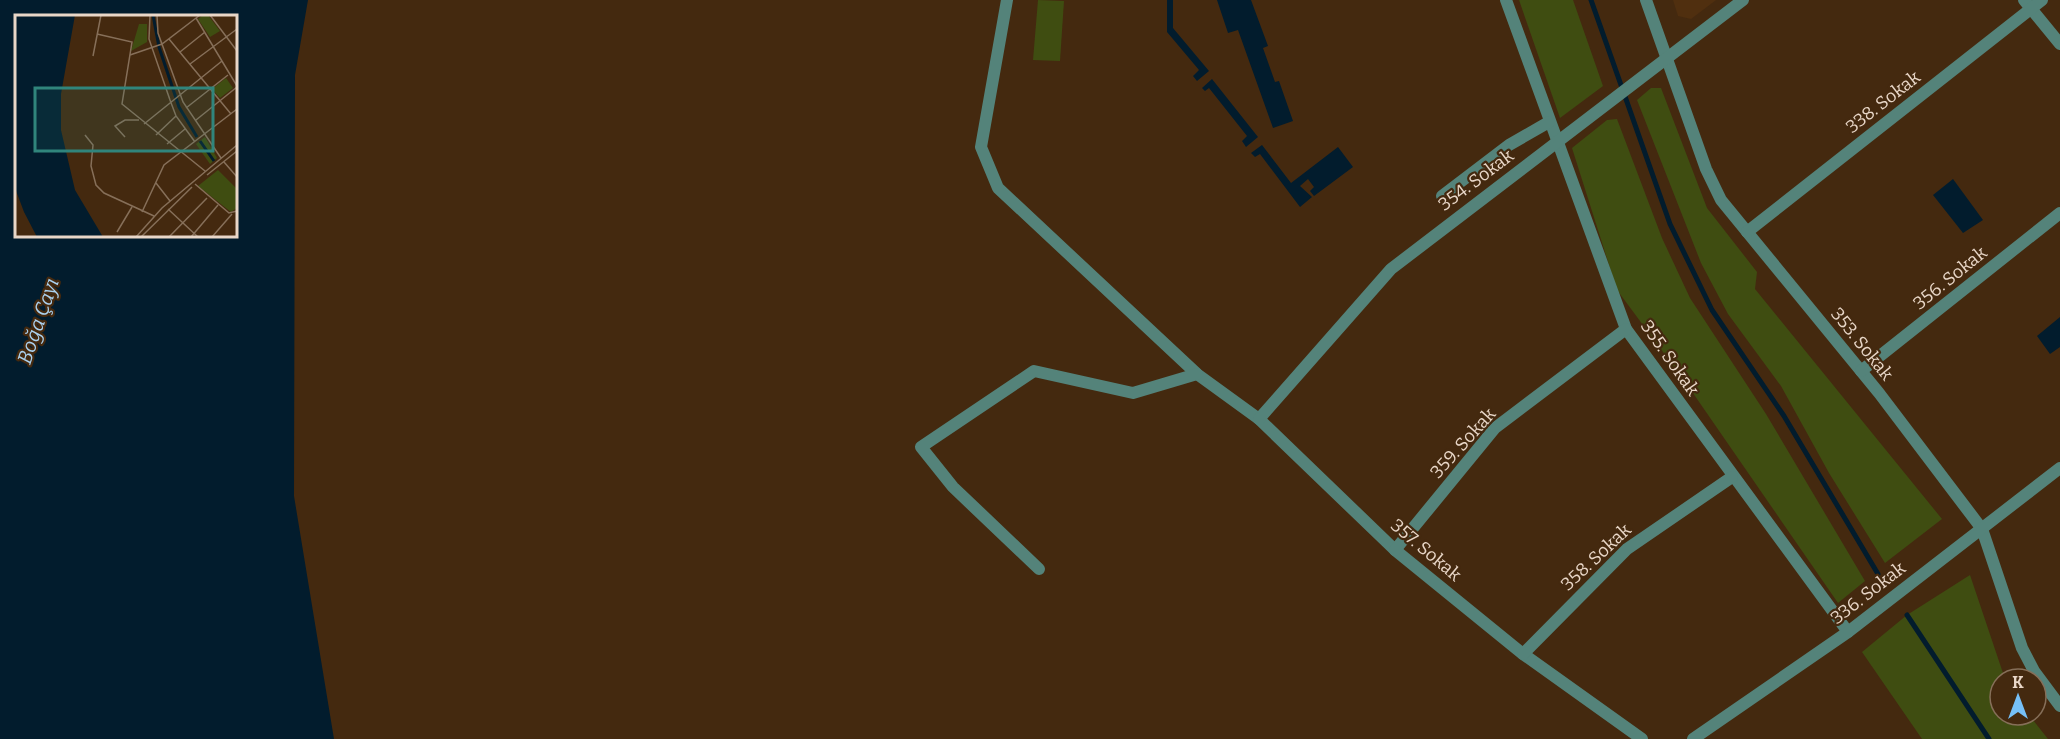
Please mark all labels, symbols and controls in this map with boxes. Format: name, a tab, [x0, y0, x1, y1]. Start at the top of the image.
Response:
inset map	[15, 15, 237, 237]
street label: 338. Sokak	[1841, 66, 1925, 138]
street label: 354. Sokak	[1434, 144, 1519, 215]
street label: 356. Sokak	[1909, 241, 1992, 314]
water label: Boğa Çayı	[12, 275, 64, 367]
street label: 353. Sokak	[1826, 303, 1898, 385]
street label: 355. Sokak	[1636, 316, 1704, 401]
street label: 359. Sokak	[1426, 403, 1501, 483]
street label: 357. Sokak	[1386, 514, 1466, 586]
street label: 358. Sokak	[1556, 518, 1636, 595]
street label: 336. Sokak	[1826, 557, 1910, 629]
north arrow	[1988, 667, 2048, 727]
text: K	[2012, 673, 2024, 692]

